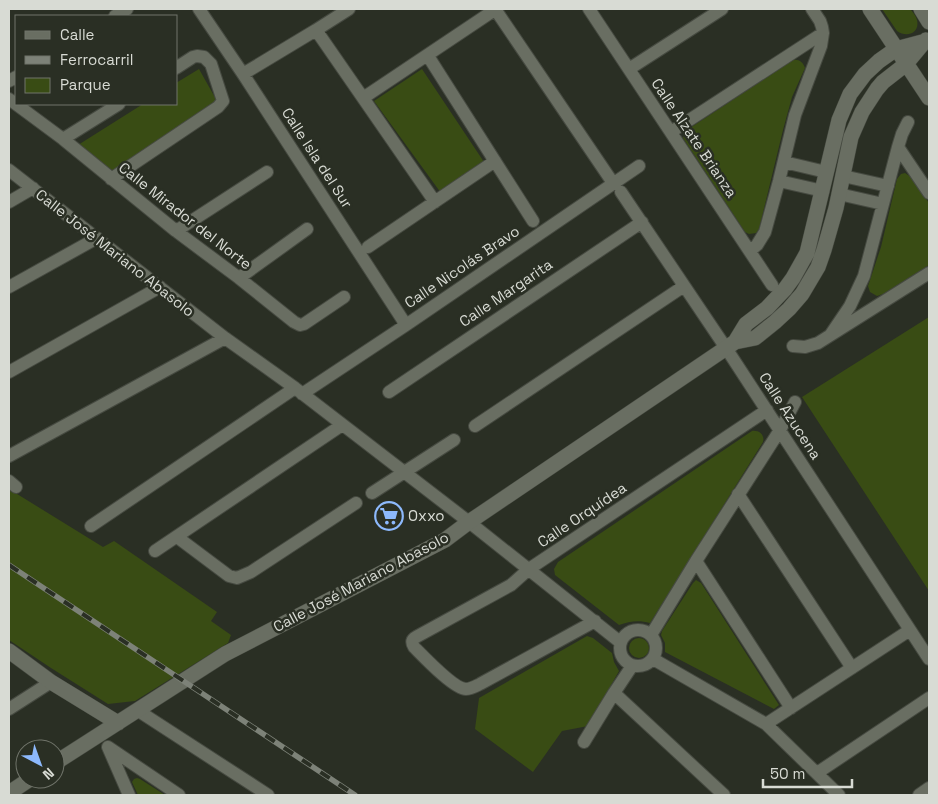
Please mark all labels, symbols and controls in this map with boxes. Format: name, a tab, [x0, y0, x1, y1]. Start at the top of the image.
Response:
legend	[15, 15, 178, 105]
text: Calle	[60, 25, 95, 44]
text: Ferrocarril	[60, 50, 133, 69]
street label: Calle Alzate Brianza	[647, 74, 742, 201]
text: Parque	[60, 75, 111, 94]
street label: Calle Isla del Sur	[278, 104, 357, 212]
street label: Calle Mirador del Norte	[115, 158, 256, 274]
street label: Calle José Mariano Abasolo	[32, 185, 198, 320]
street label: Calle Nicolás Bravo	[401, 221, 523, 312]
street label: Calle Margarita	[455, 254, 556, 331]
street label: Calle Azucena	[755, 369, 826, 463]
street label: Calle Orquídea	[534, 478, 630, 551]
supermarket icon: Oxxo	[374, 501, 404, 531]
place label: Oxxo	[408, 506, 445, 525]
street label: Calle José Mariano Abasolo	[270, 527, 452, 636]
north arrow	[15, 739, 65, 789]
scale bar	[763, 756, 852, 788]
text: N	[39, 764, 58, 784]
text: 50 m	[770, 764, 805, 783]

